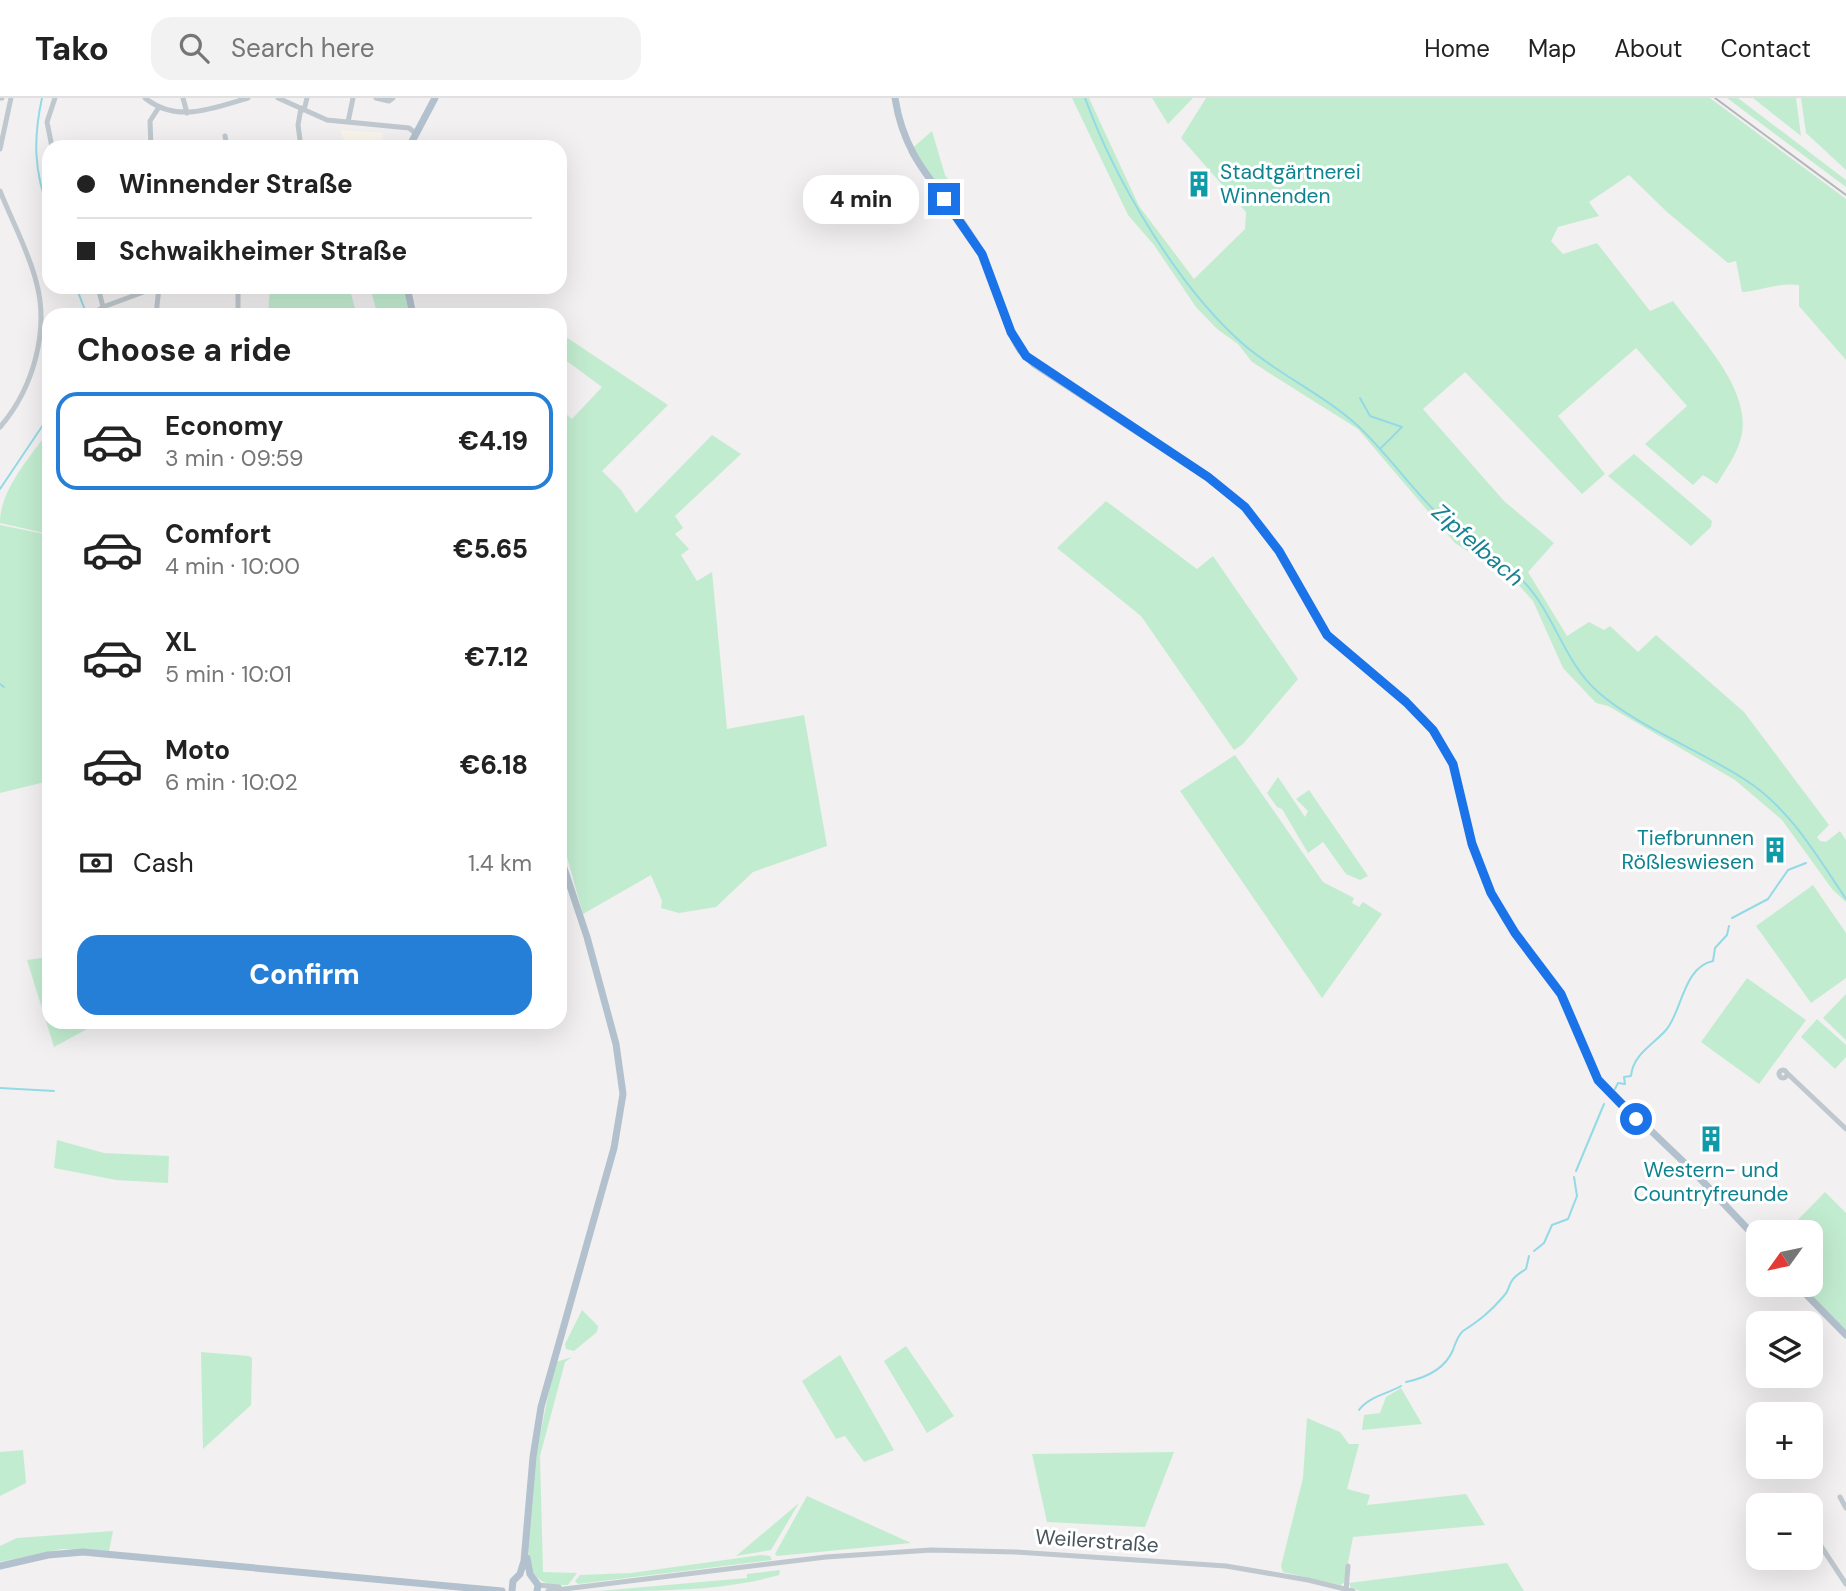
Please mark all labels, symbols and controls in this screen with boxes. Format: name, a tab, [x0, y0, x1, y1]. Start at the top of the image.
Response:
search box	[151, 17, 641, 80]
text: Tako	[35, 27, 109, 70]
icon: search	[175, 29, 213, 67]
text: Search here	[231, 31, 374, 65]
text: Home	[1424, 33, 1490, 64]
text: Map	[1528, 33, 1576, 64]
text: About	[1614, 33, 1683, 64]
text: Contact	[1721, 33, 1811, 64]
place label: Stadtgärtnerei Winnenden	[1220, 158, 1361, 210]
text: Winnender Straße	[119, 167, 353, 201]
building icon: Stadtgärtnerei Winnenden	[1184, 169, 1214, 199]
callout: 4 min	[804, 174, 920, 224]
route end	[928, 183, 960, 215]
text: 4 min	[830, 184, 892, 214]
text: Schwaikheimer Straße	[119, 234, 407, 268]
text: Choose a ride	[77, 329, 292, 371]
text: Economy	[165, 409, 283, 443]
icon: car	[81, 410, 144, 473]
text: €4.19	[458, 424, 528, 458]
text: 3 min · 09:59	[165, 443, 303, 473]
water label: Zipfelbach	[1426, 497, 1530, 593]
text: Comfort	[165, 517, 271, 551]
icon: car	[81, 518, 144, 581]
text: €5.65	[453, 532, 528, 566]
text: 4 min · 10:00	[165, 551, 300, 581]
text: XL	[165, 625, 197, 659]
icon: car	[81, 626, 144, 689]
text: €7.12	[465, 640, 528, 674]
text: 5 min · 10:01	[165, 659, 292, 689]
text: Moto	[165, 733, 230, 767]
icon: car	[81, 734, 144, 797]
text: €6.18	[460, 748, 528, 782]
text: 6 min · 10:02	[165, 767, 298, 797]
place label: Tiefbrunnen Rößleswiesen	[1622, 824, 1754, 876]
building icon: Tiefbrunnen Rößleswiesen	[1760, 835, 1790, 865]
icon: cash	[77, 844, 115, 882]
text: Cash	[133, 846, 194, 880]
text: 1.4 km	[468, 848, 532, 878]
button: Confirm	[77, 935, 532, 1015]
route start	[1620, 1103, 1652, 1135]
building icon: Western- und Countryfreunde	[1696, 1124, 1726, 1154]
place label: Western- und Countryfreunde	[1634, 1156, 1789, 1208]
north arrow	[1746, 1220, 1824, 1297]
map controls	[1746, 1220, 1823, 1570]
button: layers	[1746, 1311, 1823, 1388]
button: +	[1746, 1402, 1823, 1479]
button: −	[1746, 1493, 1823, 1570]
street label: Weilerstraße	[1034, 1523, 1160, 1559]

